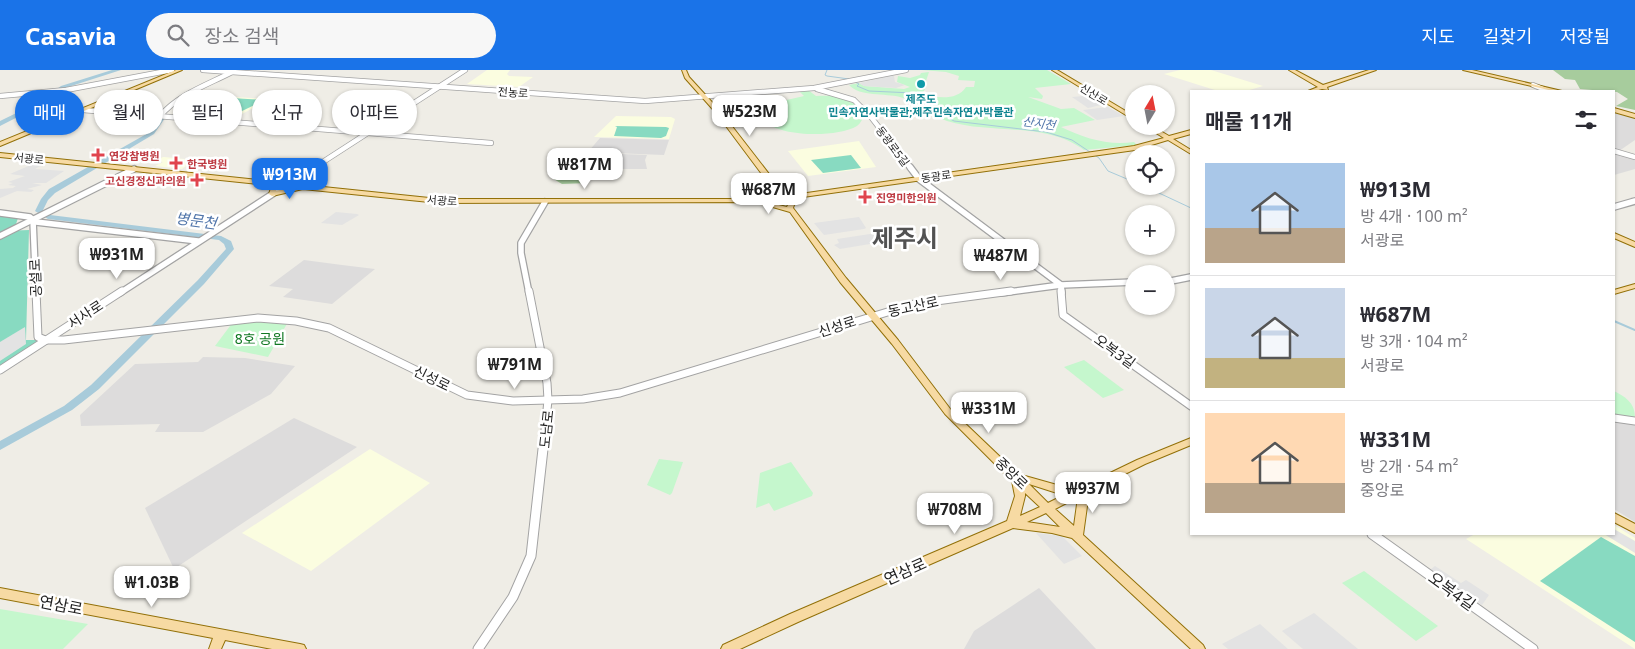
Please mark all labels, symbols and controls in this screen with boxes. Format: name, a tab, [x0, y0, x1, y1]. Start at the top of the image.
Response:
search box	[146, 13, 496, 58]
text: Casavia	[25, 19, 116, 52]
icon: search	[164, 21, 192, 49]
text: 장소 검색	[204, 23, 279, 49]
text: 지도	[1422, 24, 1455, 48]
text: 길찾기	[1483, 24, 1532, 48]
text: 저장됨	[1560, 24, 1610, 48]
marker: 제주도 민속자연사박물관;제주민속자연사박물관	[915, 78, 927, 90]
street label: 신산로	[1077, 80, 1111, 108]
street label: 전농로	[497, 83, 529, 101]
north arrow	[1125, 85, 1175, 135]
map controls	[1125, 85, 1175, 315]
chip: 매매	[15, 90, 84, 135]
chip: 월세	[94, 90, 163, 135]
chip: 필터	[173, 90, 242, 135]
chip: 신규	[252, 90, 322, 135]
chip: 아파트	[332, 90, 417, 135]
place label: 제주도 민속자연사박물관;제주민속자연사박물관	[828, 91, 1014, 119]
pin: ₩523M	[715, 94, 785, 137]
text: ₩523M	[723, 100, 777, 122]
icon: filters	[1572, 106, 1600, 134]
text: 매물 11개	[1205, 107, 1292, 135]
water label: 산지천	[1021, 112, 1059, 134]
street label: 동광로5길	[873, 123, 913, 169]
button: locate	[1125, 145, 1175, 195]
marker: 연강참병원	[91, 148, 105, 162]
place label: 연강참병원	[109, 148, 160, 163]
pin: ₩817M	[550, 148, 620, 190]
street label: 서광로	[13, 149, 45, 167]
text: ₩817M	[558, 153, 612, 175]
marker: 한국병원	[169, 156, 183, 170]
place label: 한국병원	[187, 156, 227, 171]
pin: ₩913M	[255, 158, 325, 200]
text: ₩913M	[263, 163, 317, 185]
street label: 동광로	[920, 166, 952, 186]
pin: ₩687M	[734, 172, 804, 215]
place label: 고신경정신과의원	[105, 173, 186, 188]
marker: 고신경정신과의원	[190, 173, 204, 187]
text: ₩913M	[1360, 175, 1431, 203]
text: ₩687M	[742, 178, 796, 200]
icon: home	[1245, 183, 1305, 243]
marker: 진영미한의원	[858, 190, 872, 204]
place label: 진영미한의원	[876, 190, 937, 205]
street label: 서광로	[426, 191, 458, 209]
button: +	[1125, 205, 1175, 255]
text: 방 4개 · 100 m²	[1360, 205, 1468, 227]
water label: 병문천	[174, 207, 220, 233]
district label: 제주시	[872, 221, 938, 254]
text: 서광로	[1360, 229, 1404, 251]
pin: ₩931M	[82, 238, 152, 280]
pin: ₩487M	[966, 238, 1036, 281]
text: ₩931M	[90, 243, 144, 265]
text: ₩487M	[974, 244, 1028, 266]
street label: 공설로	[25, 258, 45, 298]
button: −	[1125, 265, 1175, 315]
street label: 동고산로	[886, 291, 940, 321]
street label: 서사로	[64, 295, 106, 332]
text: ₩687M	[1360, 300, 1431, 328]
icon: home	[1245, 308, 1305, 368]
street label: 신성로	[816, 311, 858, 341]
park label: 8호 공원	[235, 329, 285, 348]
street label: 오복3길	[1091, 330, 1139, 372]
text: 방 3개 · 104 m²	[1360, 330, 1468, 352]
pin: ₩791M	[480, 348, 550, 390]
text: ₩791M	[488, 353, 542, 375]
text: 서광로	[1360, 354, 1404, 376]
street label: 신성로	[410, 361, 454, 395]
pin: ₩331M	[954, 392, 1024, 434]
text: ₩331M	[962, 397, 1016, 419]
street label: 도남로	[535, 409, 557, 449]
text: ₩331M	[1360, 425, 1431, 453]
icon: home	[1245, 433, 1305, 493]
street label: 중앙로	[992, 453, 1033, 493]
text: 방 2개 · 54 m²	[1360, 455, 1458, 477]
pin: ₩937M	[1058, 472, 1128, 514]
text: ₩937M	[1066, 477, 1120, 499]
text: 중앙로	[1360, 479, 1404, 501]
pin: ₩708M	[920, 492, 990, 535]
text: ₩708M	[928, 498, 982, 520]
street label: 연삼로	[880, 552, 930, 590]
pin: ₩1.03B	[111, 566, 193, 608]
street label: 오복4길	[1424, 566, 1480, 616]
text: ₩1.03B	[125, 571, 179, 593]
street label: 연삼로	[37, 590, 85, 620]

